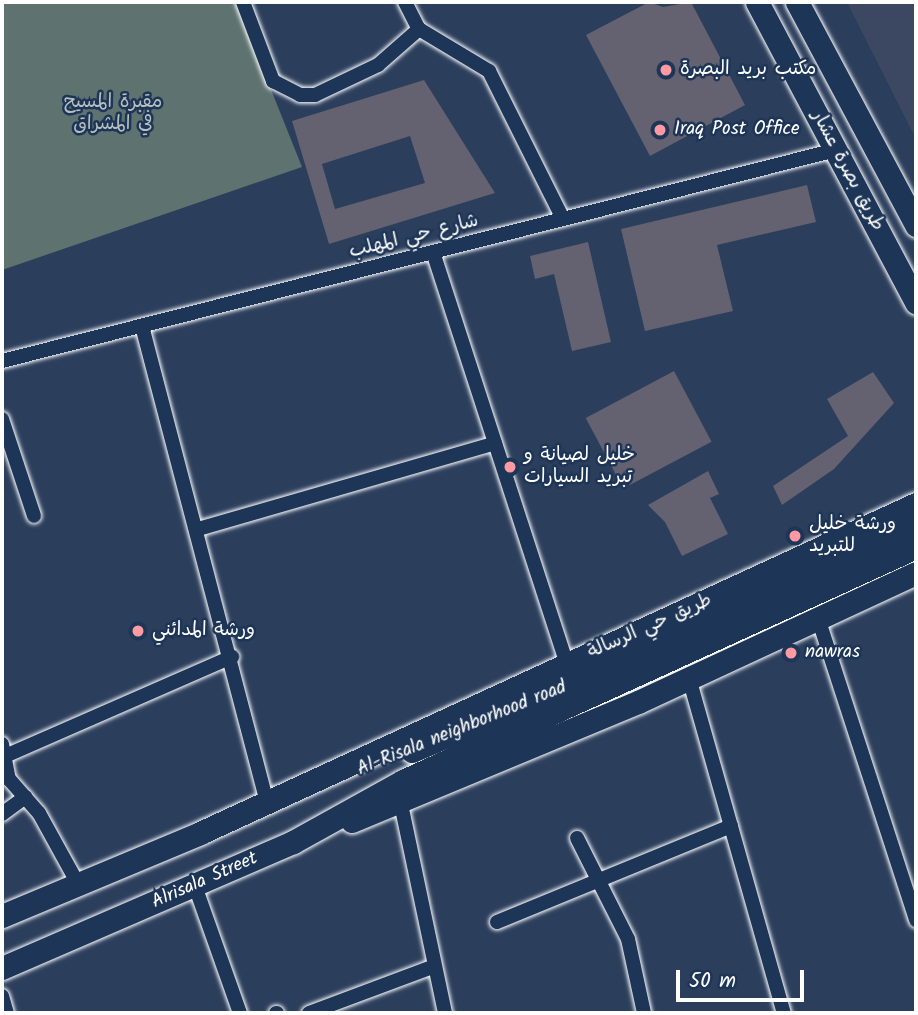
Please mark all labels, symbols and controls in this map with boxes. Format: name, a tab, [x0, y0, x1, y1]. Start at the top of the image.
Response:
place label: مكتب بريد البصرة	[680, 59, 816, 81]
marker: مكتب بريد البصرة	[658, 62, 674, 78]
park label: مقبرة المسيح في المشراق	[64, 92, 162, 136]
street label: طريق بصرة عشار	[806, 107, 888, 235]
place label: Iraq Post Office	[674, 119, 800, 141]
marker: Iraq Post Office	[652, 122, 668, 138]
street label: شارع حي المهلب	[347, 210, 481, 264]
place label: خليل لصيانة و تبريد السيارات	[524, 445, 635, 489]
marker: خليل لصيانة و تبريد السيارات	[502, 459, 518, 475]
place label: ورشة خليل للتبريد	[809, 514, 896, 558]
marker: ورشة خليل للتبريد	[787, 528, 803, 544]
street label: طريق حي الرسالة	[584, 589, 716, 665]
place label: ورشة المدائني	[152, 620, 255, 642]
marker: ورشة المدائني	[130, 623, 146, 639]
place label: nawras	[805, 642, 860, 664]
marker: nawras	[783, 645, 799, 661]
street label: Al-Risala neighborhood road	[354, 677, 570, 781]
street label: Alrisala Street	[149, 848, 261, 914]
scale bar	[680, 956, 808, 1000]
text: 50 m	[689, 965, 736, 998]

